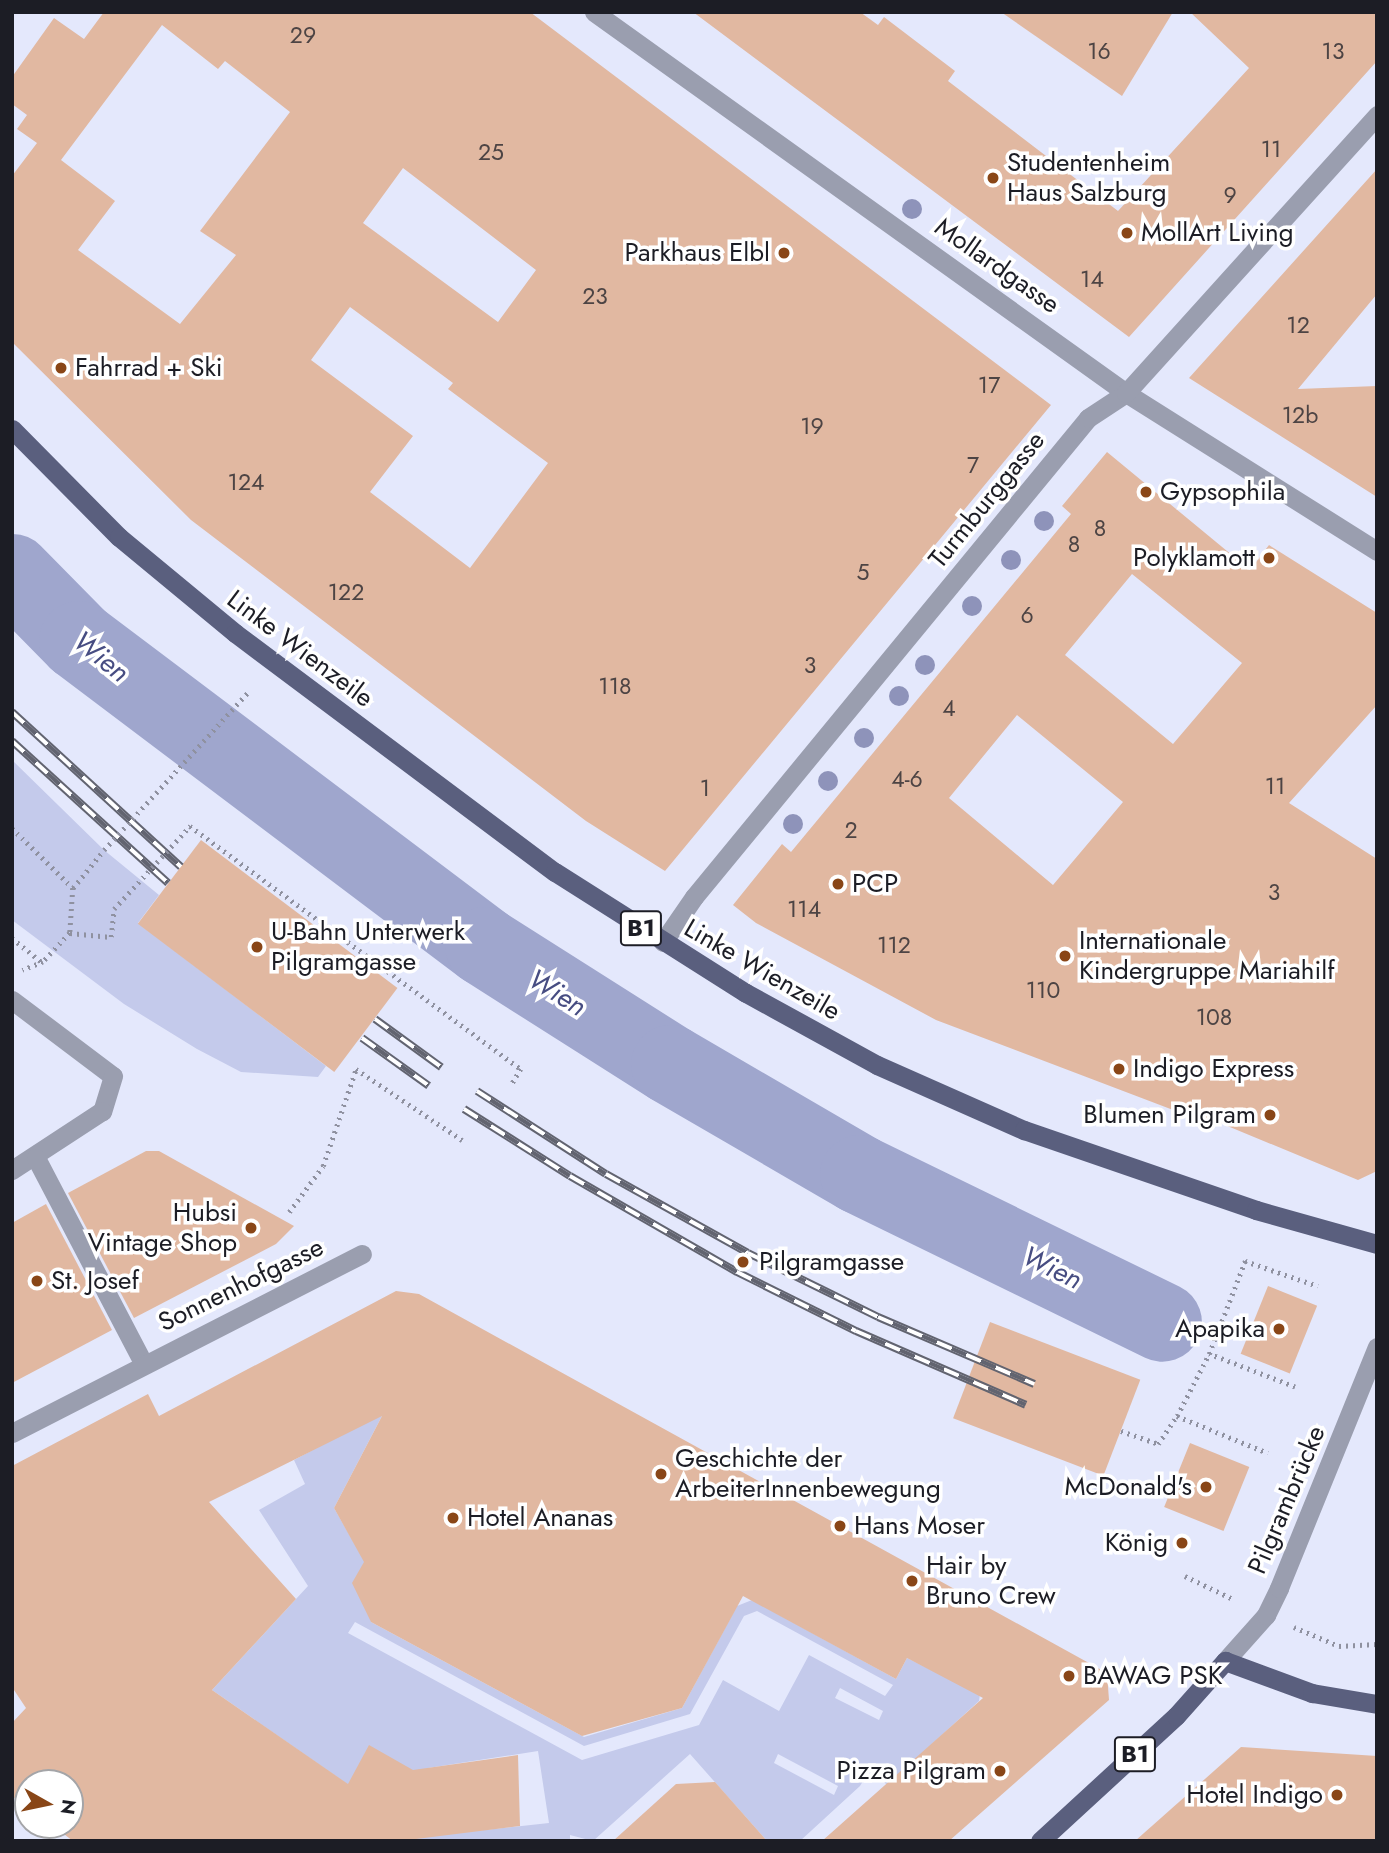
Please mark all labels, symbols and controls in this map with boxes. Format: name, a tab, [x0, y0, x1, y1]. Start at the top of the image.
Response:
house number: 29	[290, 21, 316, 49]
house number: 16	[1087, 37, 1111, 65]
house number: 13	[1322, 37, 1344, 65]
house number: 11	[1261, 135, 1281, 163]
house number: 25	[478, 138, 504, 166]
place label: Studentenheim Haus Salzburg	[1007, 147, 1170, 208]
marker: Studentenheim Haus Salzburg	[985, 170, 1001, 186]
house number: 9	[1223, 181, 1237, 209]
street label: Mollardgasse	[929, 212, 1065, 320]
place label: MollArt Living	[1141, 217, 1293, 249]
marker: MollArt Living	[1119, 225, 1135, 241]
place label: Parkhaus Elbl	[625, 237, 770, 269]
marker: Parkhaus Elbl	[776, 245, 792, 261]
house number: 14	[1080, 265, 1104, 293]
house number: 23	[582, 282, 608, 310]
house number: 12	[1286, 311, 1310, 339]
place label: Fahrrad + Ski	[75, 352, 223, 384]
marker: Fahrrad + Ski	[53, 360, 69, 376]
house number: 17	[978, 371, 1000, 399]
house number: 12b	[1282, 401, 1318, 429]
house number: 19	[800, 412, 824, 440]
street label: Turmburggasse	[923, 426, 1051, 574]
house number: 7	[967, 451, 979, 479]
house number: 124	[228, 468, 264, 496]
place label: Gypsophila	[1160, 476, 1285, 508]
marker: Gypsophila	[1138, 484, 1154, 500]
house number: 8	[1094, 514, 1106, 542]
house number: 8	[1068, 530, 1080, 558]
place label: Polyklamott	[1133, 542, 1255, 574]
marker: Polyklamott	[1261, 550, 1277, 566]
house number: 5	[857, 558, 869, 586]
house number: 122	[328, 578, 364, 606]
street label: Linke Wienzeile	[221, 584, 379, 714]
house number: 6	[1020, 601, 1034, 629]
water label: Wien	[66, 624, 136, 690]
house number: 3	[804, 651, 816, 679]
house number: 118	[598, 672, 632, 700]
house number: 4	[942, 694, 956, 722]
house number: 4-6	[891, 765, 923, 793]
house number: 11	[1265, 772, 1285, 800]
house number: 1	[700, 774, 710, 802]
house number: 2	[844, 816, 858, 844]
place label: PCP	[852, 868, 898, 900]
marker: PCP	[830, 876, 846, 892]
house number: 3	[1268, 878, 1280, 906]
house number: 114	[787, 895, 821, 923]
road number: B1	[618, 908, 664, 948]
street label: Linke Wienzeile	[678, 913, 846, 1027]
place label: U-Bahn Unterwerk Pilgramgasse	[271, 916, 465, 978]
place label: Internationale Kindergruppe Mariahilf	[1079, 925, 1335, 986]
house number: 112	[877, 931, 911, 959]
marker: U-Bahn Unterwerk Pilgramgasse	[249, 939, 265, 955]
marker: Internationale Kindergruppe Mariahilf	[1057, 948, 1073, 964]
water label: Wien	[522, 962, 592, 1024]
house number: 110	[1026, 976, 1060, 1004]
house number: 108	[1196, 1003, 1232, 1031]
place label: Indigo Express	[1133, 1053, 1294, 1085]
marker: Indigo Express	[1111, 1061, 1127, 1077]
place label: Blumen Pilgram	[1083, 1099, 1256, 1131]
marker: Blumen Pilgram	[1262, 1107, 1278, 1123]
place label: Hubsi Vintage Shop	[88, 1197, 237, 1258]
marker: Hubsi Vintage Shop	[243, 1220, 259, 1236]
street label: Sonnenhofgasse	[153, 1232, 329, 1338]
water label: Wien	[1017, 1239, 1087, 1297]
place label: Pilgramgasse	[759, 1246, 904, 1278]
marker: Pilgramgasse	[733, 1252, 753, 1272]
place label: St. Josef	[51, 1265, 139, 1297]
marker: St. Josef	[29, 1273, 45, 1289]
place label: Apapika	[1175, 1313, 1265, 1345]
marker: Apapika	[1271, 1321, 1287, 1337]
street label: Pilgrambrücke	[1242, 1421, 1332, 1579]
place label: Geschichte der ArbeiterInnenbewegung	[675, 1443, 941, 1504]
marker: Geschichte der ArbeiterInnenbewegung	[653, 1466, 669, 1482]
place label: McDonald's	[1064, 1471, 1192, 1503]
marker: McDonald's	[1198, 1479, 1214, 1495]
place label: Hotel Ananas	[467, 1502, 613, 1534]
marker: Hotel Ananas	[445, 1510, 461, 1526]
place label: Hans Moser	[854, 1510, 985, 1542]
marker: Hans Moser	[832, 1518, 848, 1534]
place label: König	[1105, 1527, 1168, 1559]
marker: König	[1174, 1535, 1190, 1551]
place label: Hair by Bruno Crew	[926, 1550, 1056, 1612]
marker: Hair by Bruno Crew	[904, 1573, 920, 1589]
place label: BAWAG PSK	[1083, 1660, 1222, 1692]
marker: BAWAG PSK	[1061, 1668, 1077, 1684]
road number: B1	[1112, 1734, 1158, 1774]
place label: Pizza Pilgram	[836, 1755, 986, 1787]
marker: Pizza Pilgram	[992, 1763, 1008, 1779]
north arrow	[14, 1769, 84, 1839]
place label: Hotel Indigo	[1186, 1779, 1323, 1811]
marker: Hotel Indigo	[1329, 1787, 1345, 1803]
text: N	[54, 1797, 83, 1817]

